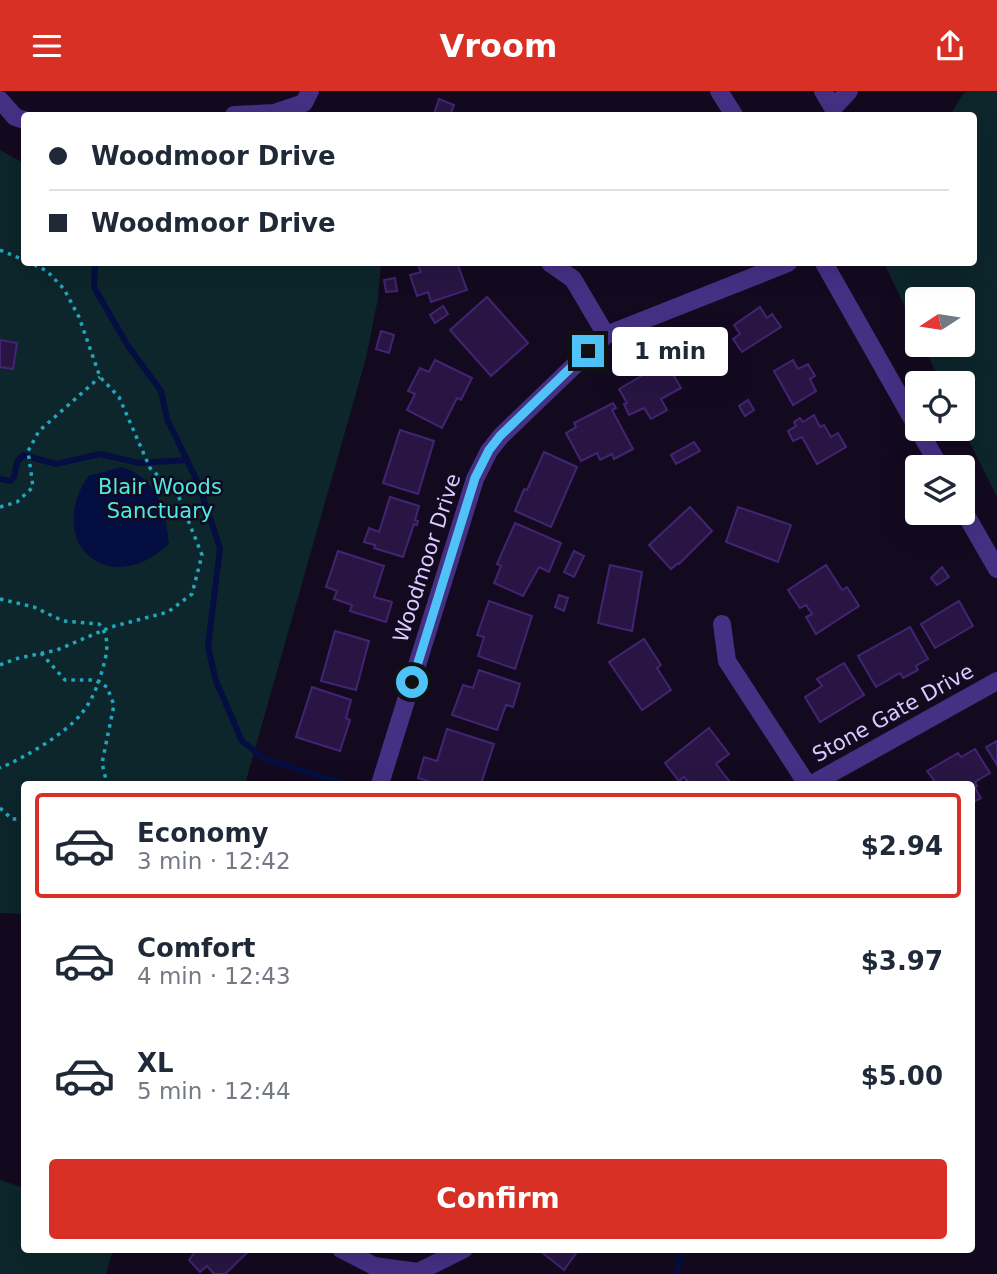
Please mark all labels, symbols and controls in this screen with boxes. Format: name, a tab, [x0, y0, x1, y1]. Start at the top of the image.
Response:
icon: menu	[28, 27, 66, 65]
text: Vroom	[440, 27, 557, 65]
icon: share	[931, 27, 969, 65]
text: Woodmoor Drive	[91, 141, 336, 171]
text: Woodmoor Drive	[91, 208, 336, 238]
north arrow	[905, 287, 975, 357]
map controls	[905, 287, 975, 525]
callout: 1 min	[612, 327, 728, 375]
route end	[572, 335, 604, 367]
text: 1 min	[634, 338, 706, 364]
button: locate	[905, 371, 975, 441]
button: layers	[905, 455, 975, 525]
street label: Woodmoor Drive	[388, 471, 466, 645]
park label: Blair Woods Sanctuary	[98, 475, 222, 523]
street label: Stone Gate Drive	[808, 659, 978, 767]
route start	[396, 666, 428, 698]
icon: car	[53, 814, 116, 877]
text: Economy	[137, 818, 268, 848]
text: $2.94	[861, 831, 943, 861]
text: 3 min · 12:42	[137, 848, 291, 874]
icon: car	[53, 929, 116, 992]
text: Comfort	[137, 933, 255, 963]
text: $3.97	[861, 946, 943, 976]
text: 4 min · 12:43	[137, 963, 291, 989]
icon: car	[53, 1044, 116, 1107]
text: XL	[137, 1048, 174, 1078]
text: $5.00	[861, 1061, 943, 1091]
text: 5 min · 12:44	[137, 1078, 291, 1104]
button: Confirm	[49, 1159, 947, 1239]

